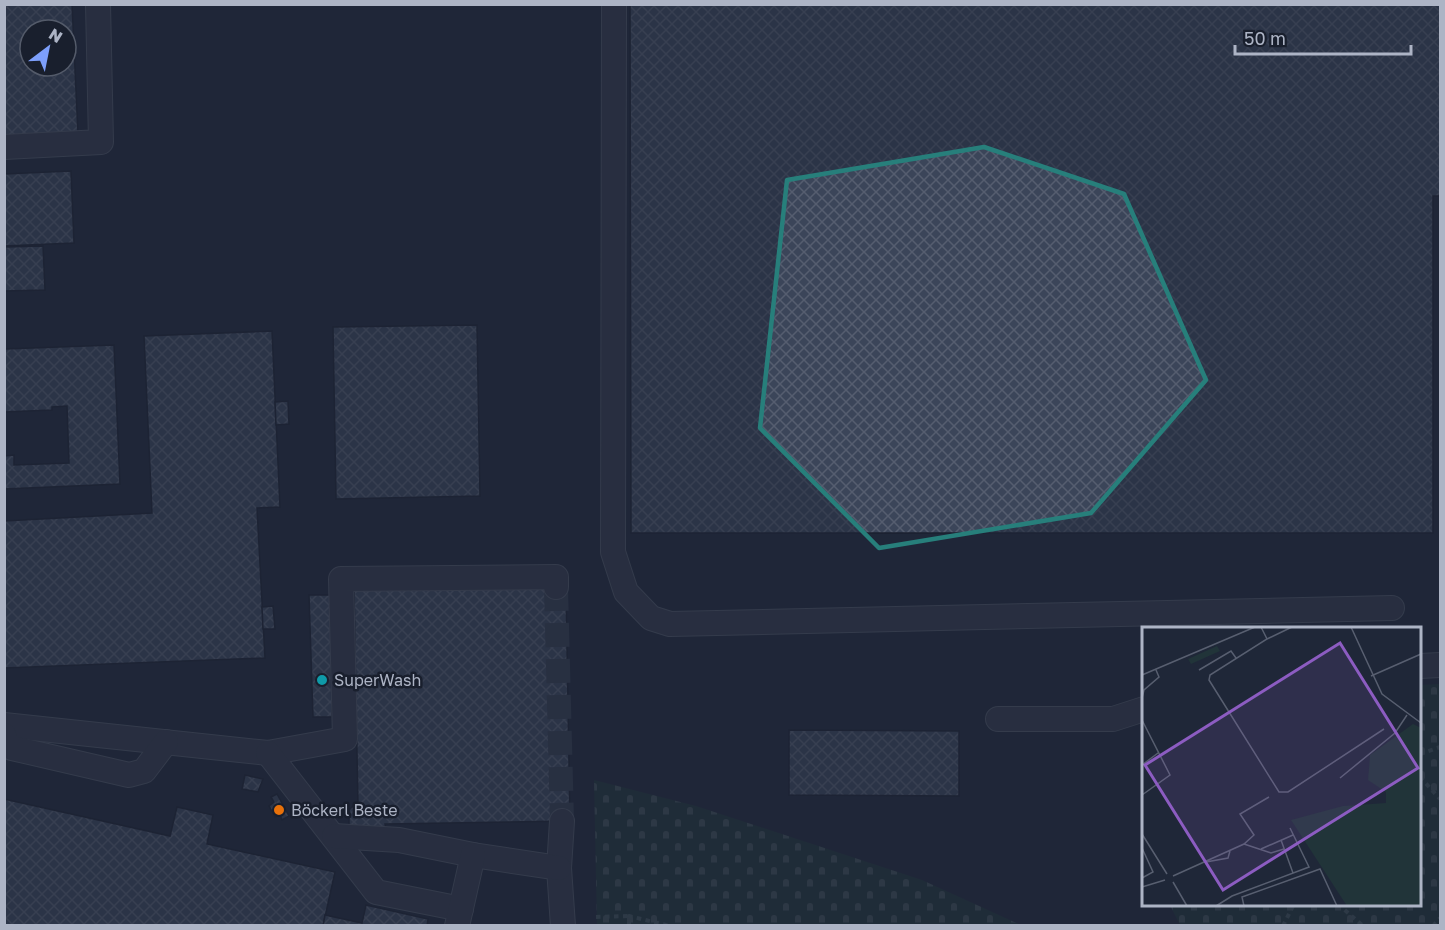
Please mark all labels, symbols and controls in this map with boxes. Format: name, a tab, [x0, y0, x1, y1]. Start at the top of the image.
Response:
north arrow	[18, 18, 78, 78]
scale bar	[1235, 18, 1410, 56]
text: N	[45, 24, 66, 47]
text: 50 m	[1244, 27, 1286, 49]
inset map	[1142, 627, 1421, 906]
place label: SuperWash	[334, 670, 421, 690]
marker: SuperWash	[315, 673, 329, 687]
place label: Böckerl Beste	[291, 800, 398, 820]
marker: Böckerl Beste	[272, 803, 286, 817]

